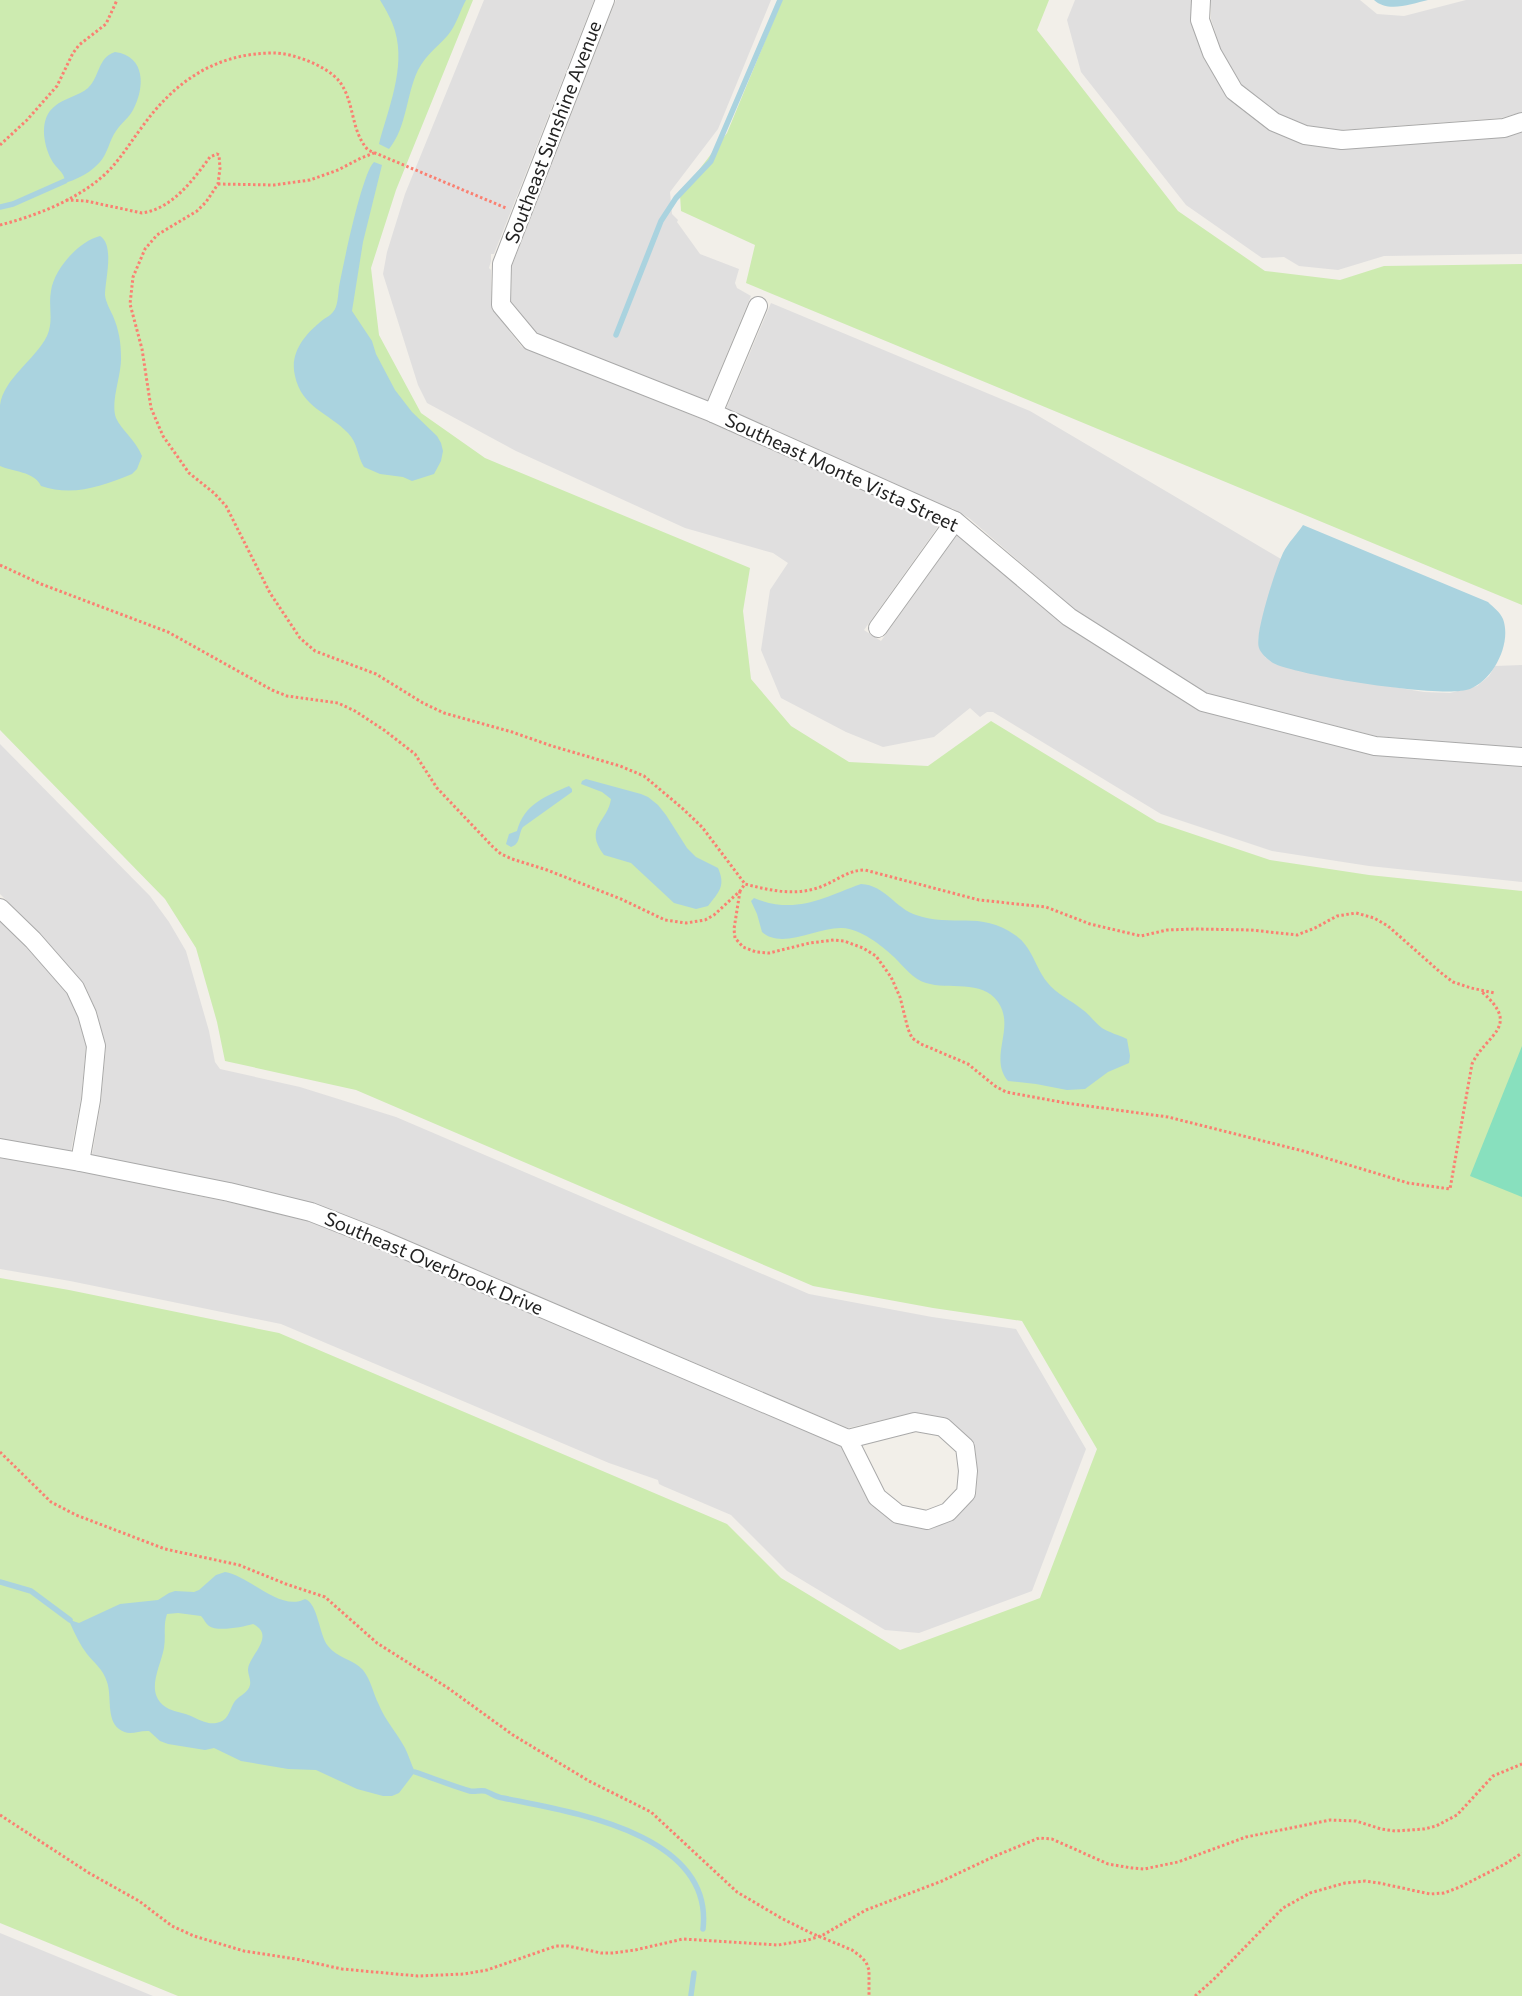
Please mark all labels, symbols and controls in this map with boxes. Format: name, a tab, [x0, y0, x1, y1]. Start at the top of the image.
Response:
street label: Southeast Sunshine Avenue	[499, 17, 606, 246]
street label: Southeast Monte Vista Street	[722, 407, 963, 536]
street label: Southeast Overbrook Drive	[321, 1206, 547, 1319]

